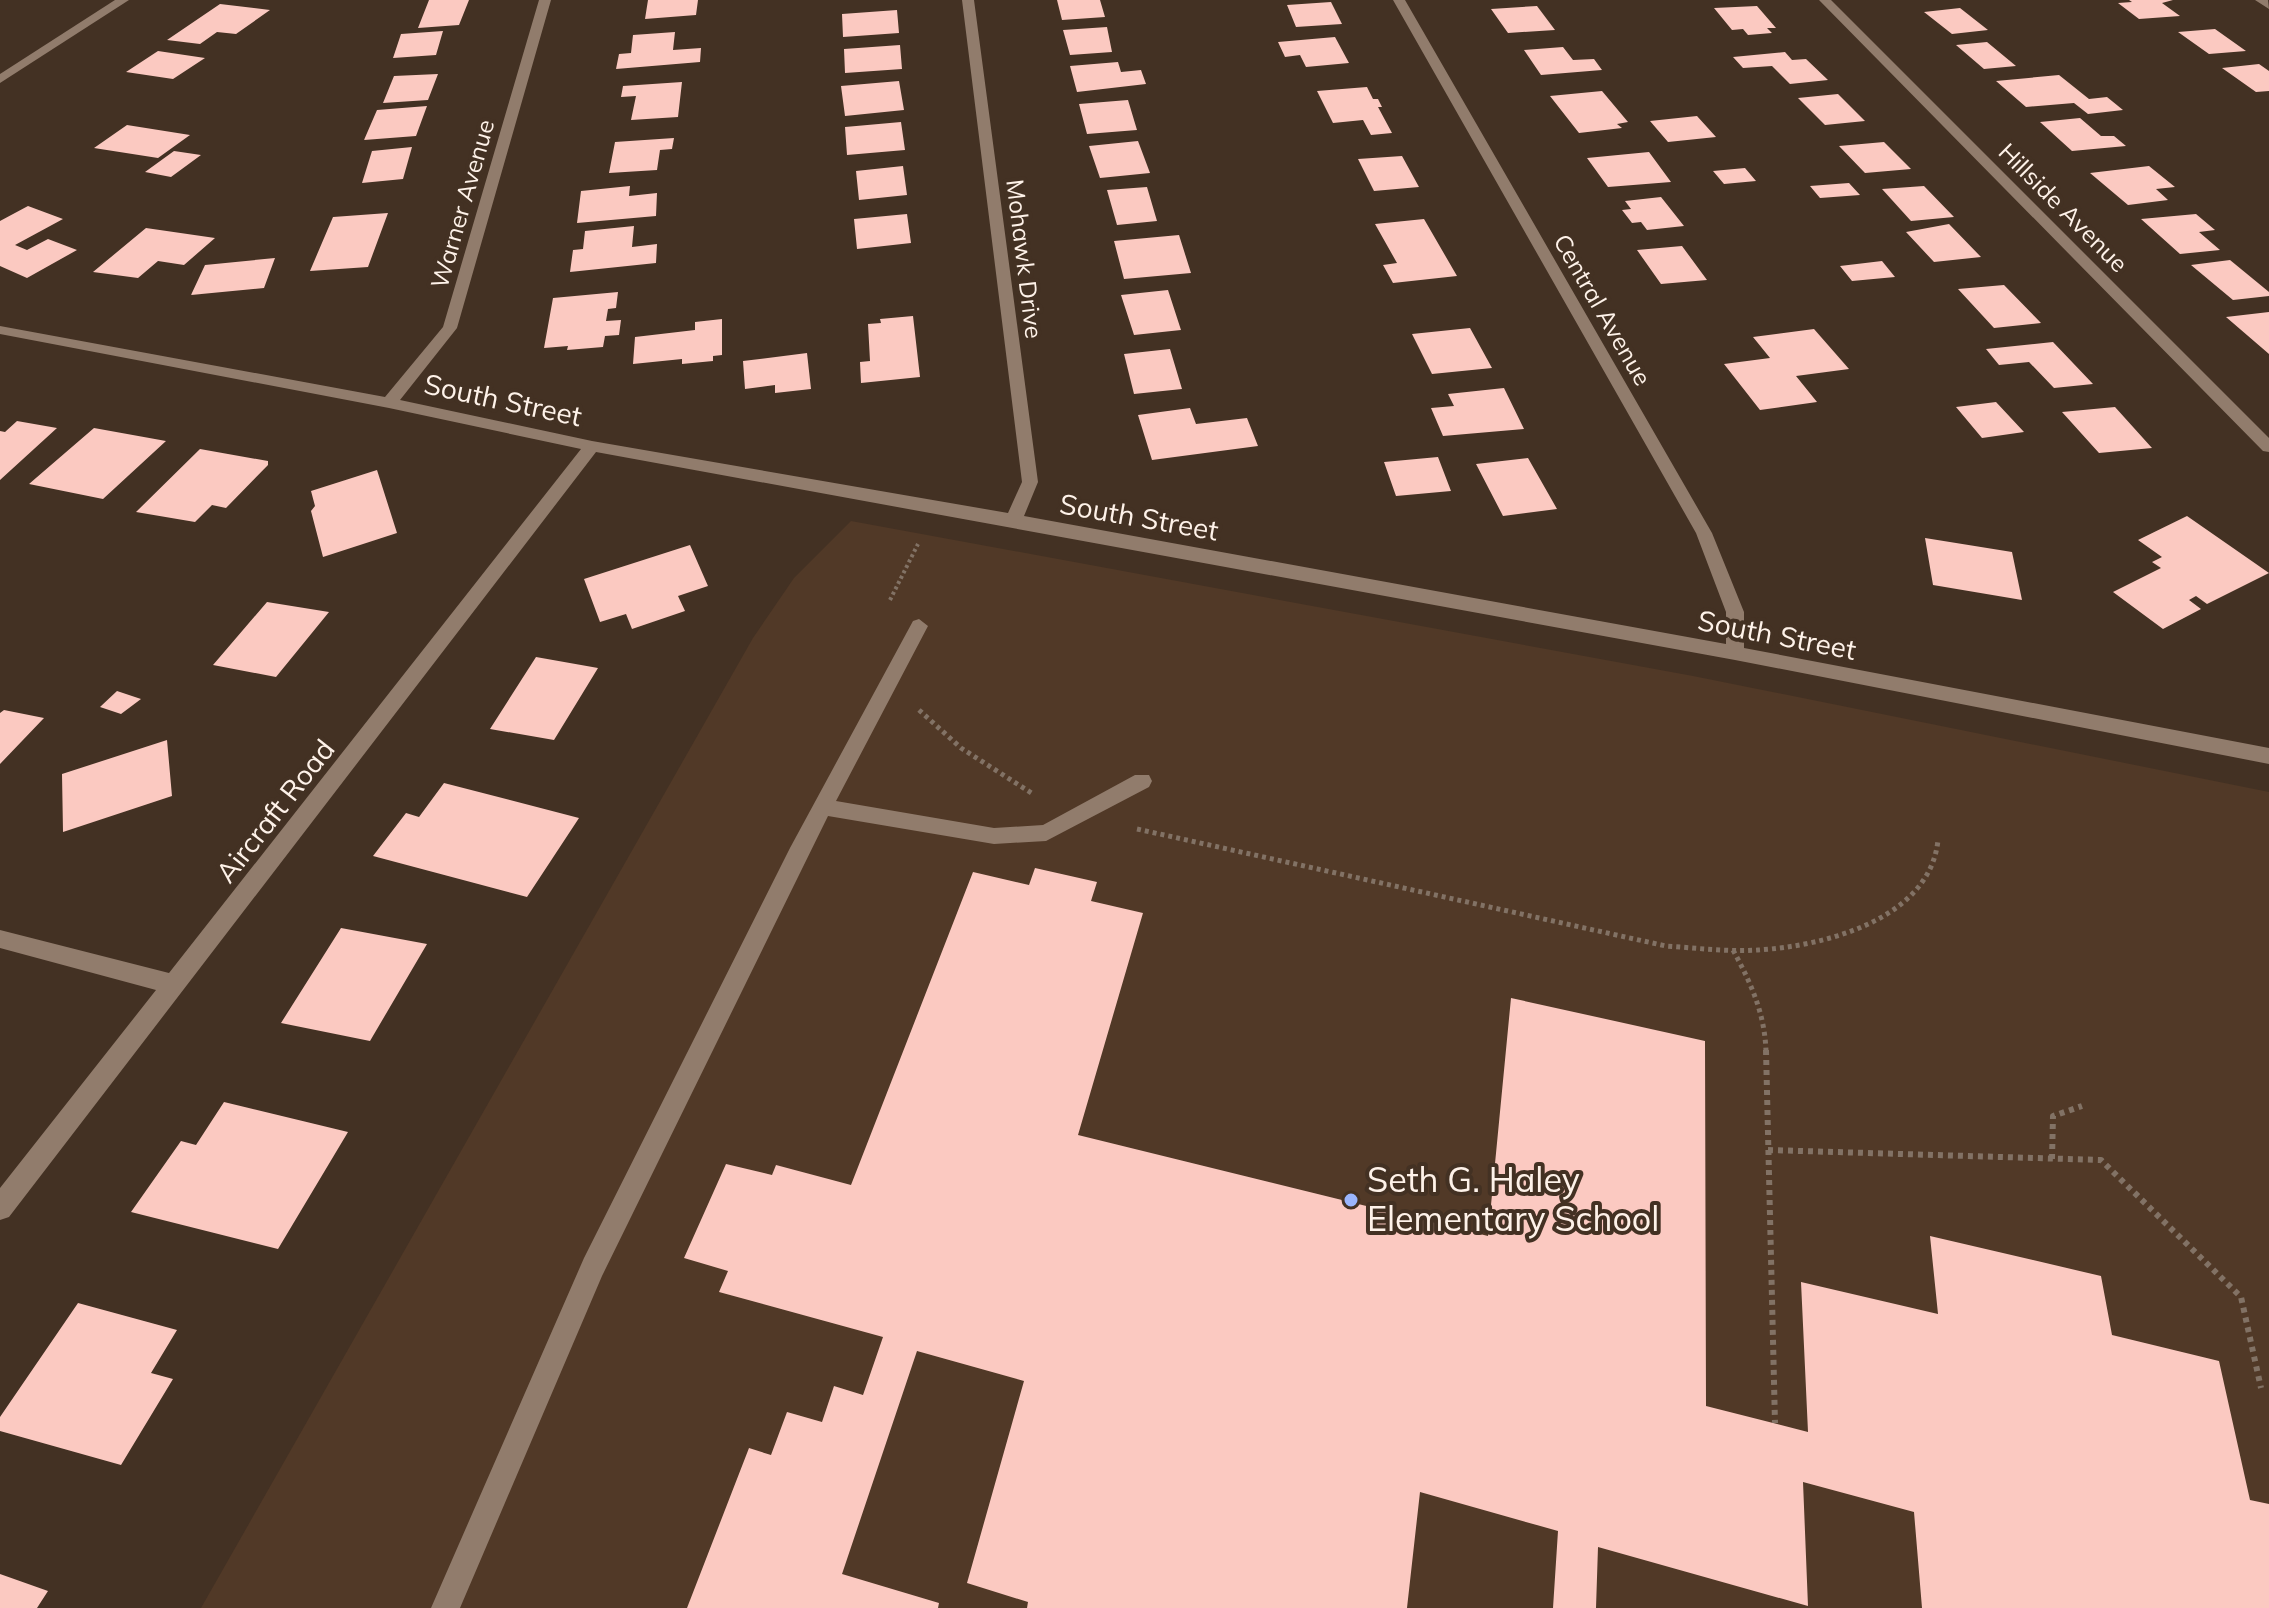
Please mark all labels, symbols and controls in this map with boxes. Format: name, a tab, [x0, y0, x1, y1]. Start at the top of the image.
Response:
street label: Warner Avenue	[424, 116, 500, 292]
street label: Hillside Avenue	[1993, 136, 2135, 278]
street label: Mohawk Drive	[1000, 178, 1050, 340]
street label: Central Avenue	[1547, 229, 1658, 390]
street label: South Street	[421, 366, 585, 433]
street label: South Street	[1057, 485, 1221, 548]
street label: South Street	[1695, 602, 1859, 667]
street label: Aircraft Road	[208, 732, 341, 889]
place label: Seth G. Haley Elementary School	[1367, 1158, 1659, 1240]
marker: Seth G. Haley Elementary School	[1342, 1191, 1360, 1209]

